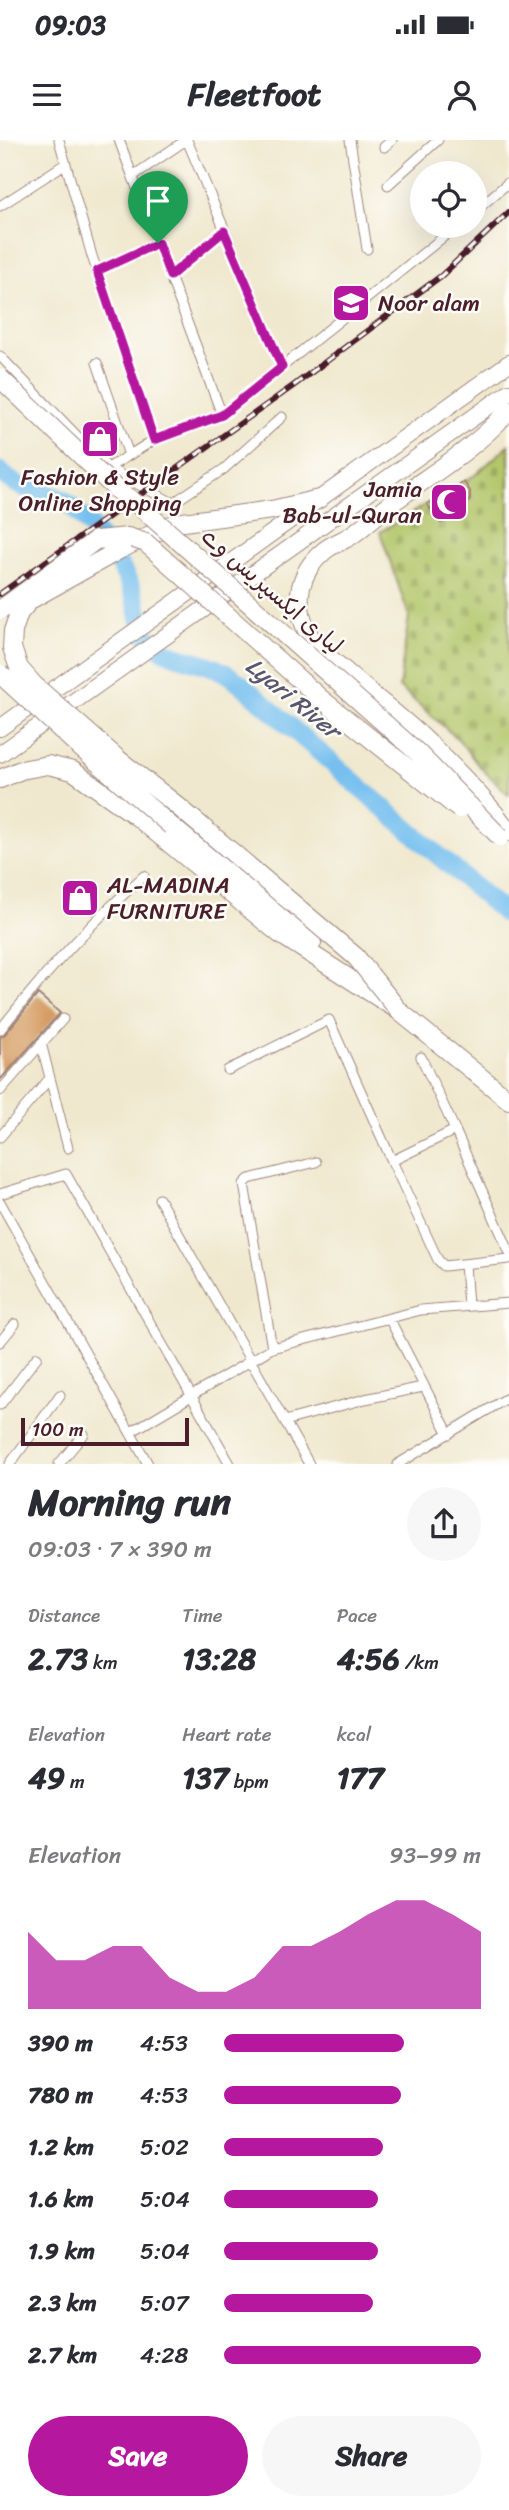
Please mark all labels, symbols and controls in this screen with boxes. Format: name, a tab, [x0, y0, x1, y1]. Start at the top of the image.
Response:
text: 09:03	[35, 2, 106, 48]
text: Fleetfoot	[188, 66, 321, 123]
icon: menu	[28, 76, 66, 114]
icon: person	[443, 76, 481, 114]
map controls	[410, 161, 487, 238]
button: locate	[410, 161, 487, 238]
pin	[128, 171, 188, 243]
icon: arrive	[139, 182, 177, 220]
school or university icon: Noor alam	[330, 282, 372, 324]
place label: Noor alam	[378, 283, 480, 324]
shop icon: Fashion & Style Online Shopping	[79, 418, 121, 460]
place label: Fashion & Style Online Shopping	[18, 457, 182, 524]
place label: Jamia Bab-ul-Quran	[282, 469, 422, 536]
mosque icon: Jamia Bab-ul-Quran	[428, 481, 470, 523]
street label: لیاری ایکسپریس وے	[191, 517, 353, 665]
water label: Lyari River	[236, 646, 353, 752]
place label: AL-MADINA FURNITURE	[106, 865, 230, 932]
shop icon: AL-MADINA FURNITURE	[59, 877, 101, 919]
text: 100 m	[32, 1413, 84, 1446]
scale bar	[21, 1414, 189, 1446]
text: Morning run	[28, 1469, 231, 1536]
button: share	[407, 1487, 481, 1561]
text: 09:03 · 7 × 390 m	[28, 1529, 212, 1570]
text: Distance	[28, 1599, 100, 1632]
text: Time	[182, 1599, 223, 1632]
text: Pace	[337, 1599, 377, 1632]
text: 2.73	[28, 1632, 88, 1686]
text: 13:28	[182, 1632, 256, 1686]
text: 4:56	[337, 1632, 400, 1686]
text: km	[88, 1646, 118, 1679]
text: /km	[400, 1646, 439, 1679]
text: Elevation	[28, 1718, 105, 1751]
text: Heart rate	[182, 1718, 272, 1751]
text: kcal	[337, 1718, 371, 1751]
text: 49	[28, 1751, 65, 1805]
text: 137	[182, 1751, 229, 1805]
text: 177	[337, 1751, 384, 1805]
text: m	[65, 1765, 85, 1798]
text: bpm	[229, 1765, 269, 1798]
text: Elevation	[28, 1835, 121, 1876]
text: 93–99 m	[389, 1835, 481, 1876]
text: 390 m	[28, 2023, 93, 2064]
text: 4:53	[140, 2023, 188, 2064]
text: 780 m	[28, 2075, 93, 2116]
text: 4:53	[140, 2075, 188, 2116]
text: 1.2 km	[28, 2127, 94, 2168]
text: 5:02	[140, 2127, 189, 2168]
text: 1.6 km	[28, 2179, 94, 2220]
text: 5:04	[140, 2179, 190, 2220]
text: 1.9 km	[28, 2231, 95, 2272]
text: 5:04	[140, 2231, 190, 2272]
text: 2.3 km	[28, 2283, 97, 2324]
text: 5:07	[140, 2283, 189, 2324]
text: 2.7 km	[28, 2335, 97, 2376]
text: 4:28	[140, 2335, 188, 2376]
button: Save	[28, 2416, 248, 2496]
button: Share	[262, 2416, 481, 2496]

